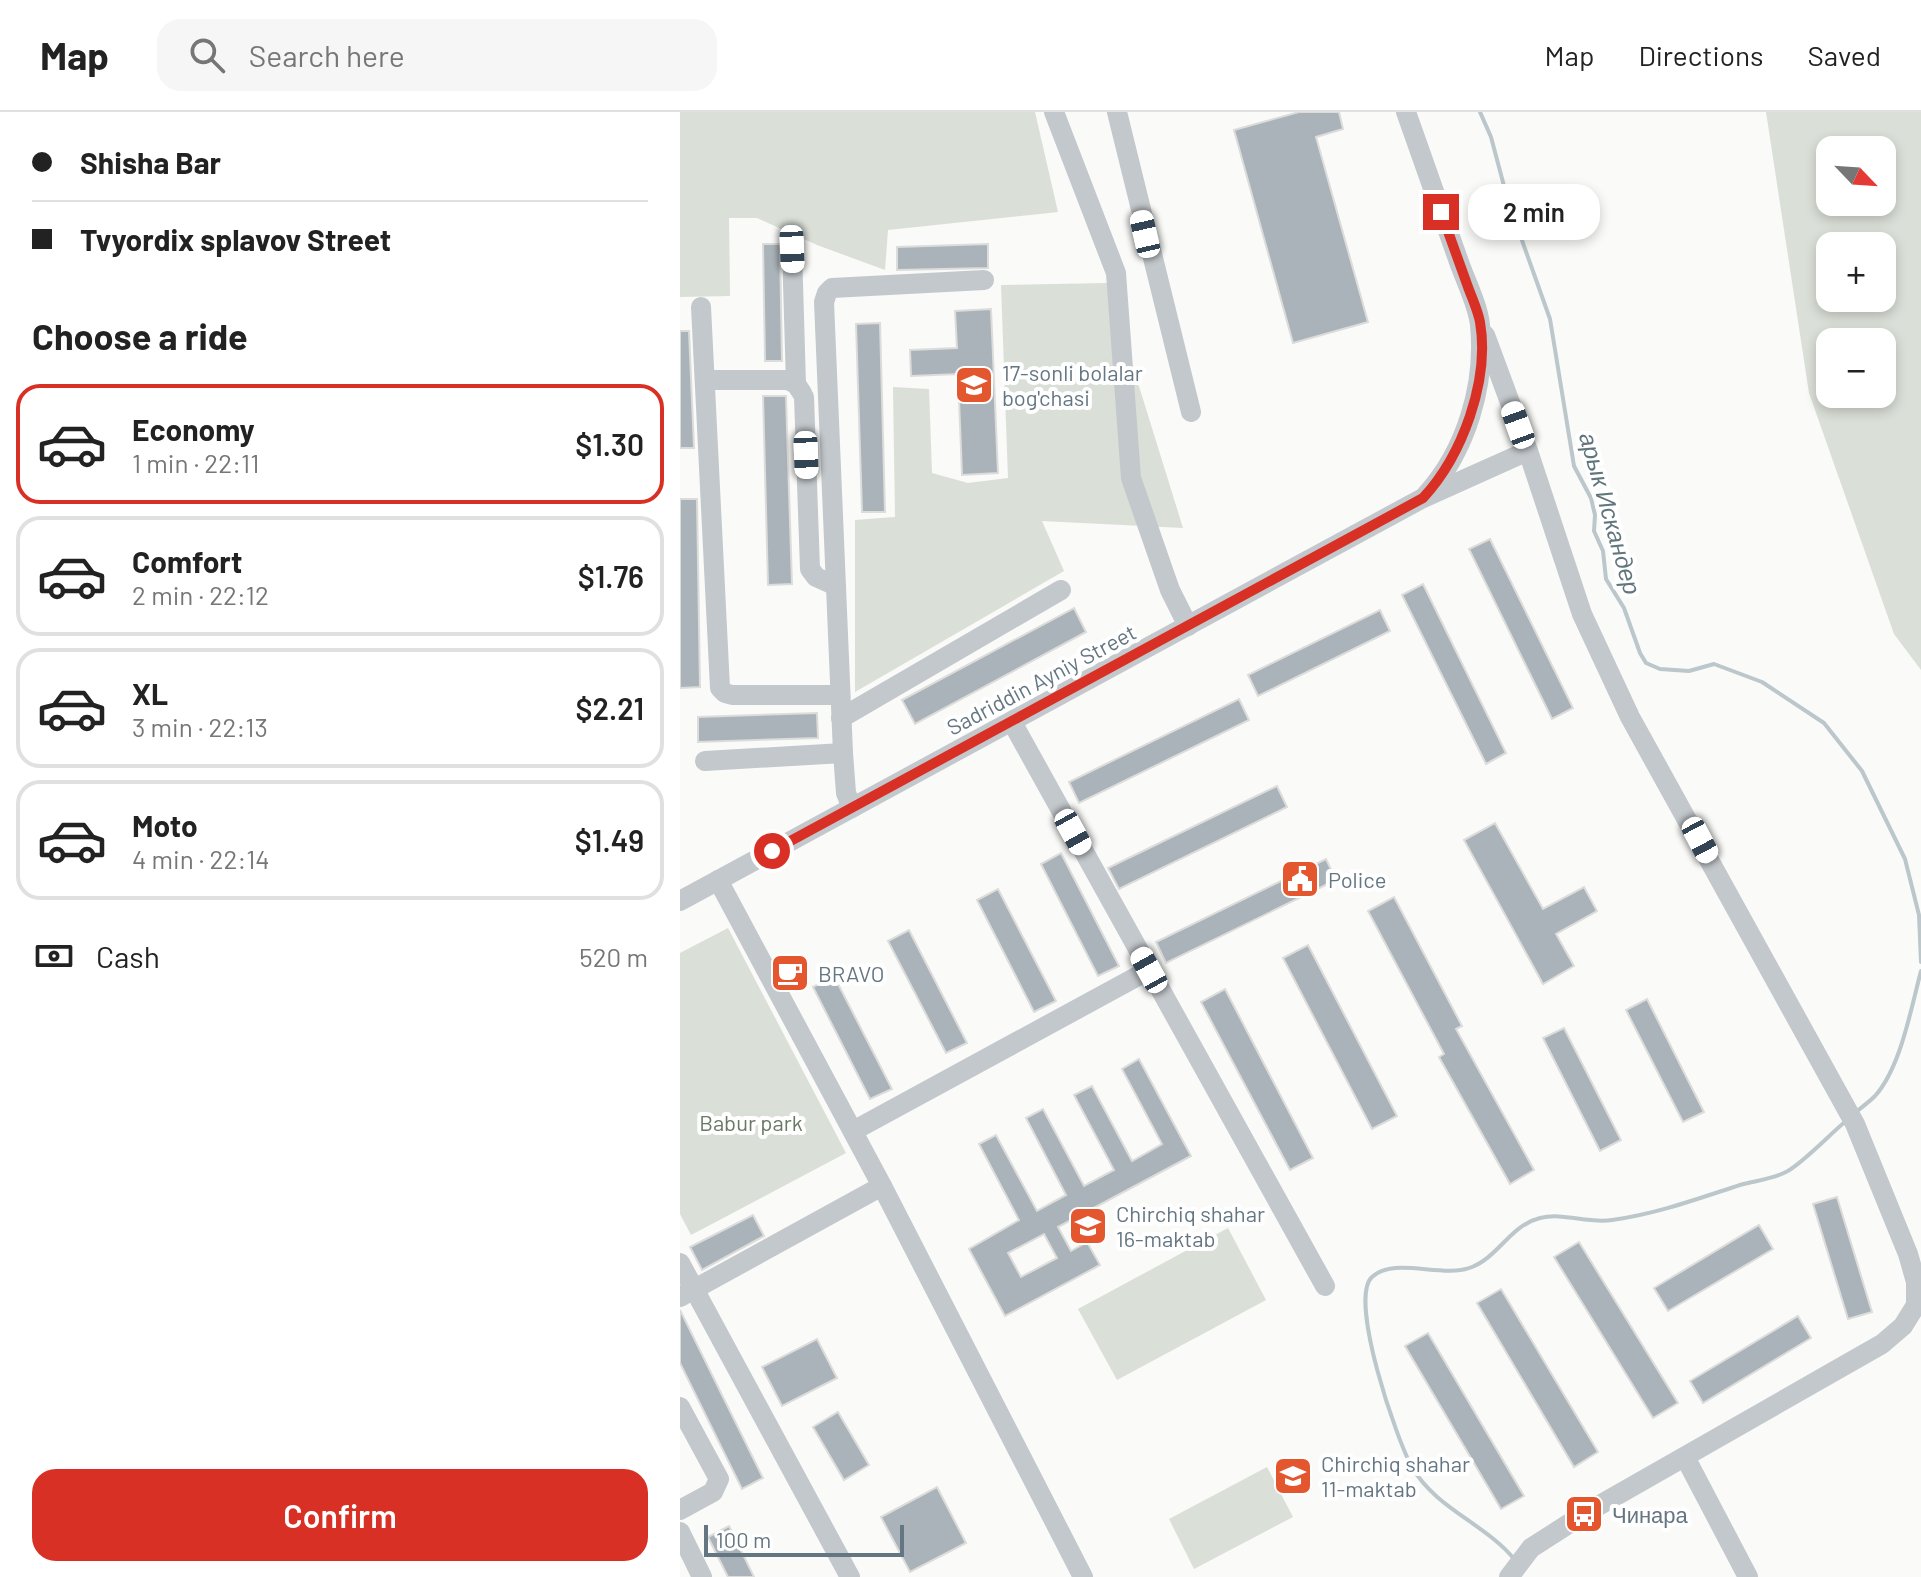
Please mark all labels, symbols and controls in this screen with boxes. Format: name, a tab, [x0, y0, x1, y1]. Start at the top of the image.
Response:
search box	[157, 19, 717, 91]
text: Map	[40, 32, 109, 78]
icon: search	[185, 33, 229, 77]
text: Search here	[249, 37, 405, 73]
text: Map	[1545, 38, 1594, 72]
text: Directions	[1638, 38, 1764, 72]
text: Saved	[1808, 38, 1881, 72]
north arrow	[1816, 136, 1896, 216]
map controls	[1816, 136, 1896, 408]
text: Shisha Bar	[80, 144, 221, 180]
callout: 2 min	[1469, 184, 1601, 240]
route end	[1423, 194, 1459, 230]
text: 2 min	[1503, 196, 1565, 227]
car	[1128, 208, 1162, 260]
text: Tvyordix splavov Street	[80, 221, 391, 257]
car	[779, 225, 805, 273]
button: +	[1816, 232, 1896, 312]
text: Choose a ride	[32, 314, 248, 357]
button: −	[1816, 328, 1896, 408]
place label: 17-sonli bolalar bog'chasi	[1002, 359, 1143, 410]
school or university icon: 17-sonli bolalar bog'chasi	[953, 364, 995, 406]
car	[1499, 398, 1537, 452]
icon: car	[36, 408, 108, 480]
text: Economy	[132, 411, 255, 447]
text: $1.30	[575, 426, 644, 462]
water label: арык Искандер	[1574, 429, 1648, 597]
car	[793, 431, 819, 479]
text: 1 min · 22:11	[132, 447, 259, 478]
icon: car	[36, 540, 108, 612]
text: Comfort	[132, 543, 242, 579]
text: $1.76	[578, 558, 644, 594]
text: 2 min · 22:12	[132, 579, 269, 610]
street label: Sadriddin Ayniy Street	[942, 618, 1140, 740]
icon: car	[36, 672, 108, 744]
text: XL	[132, 675, 168, 711]
text: $2.21	[575, 690, 644, 726]
text: 3 min · 22:13	[132, 711, 268, 742]
icon: car	[36, 804, 108, 876]
car	[1051, 805, 1095, 859]
text: Moto	[132, 807, 198, 843]
car	[1678, 813, 1722, 867]
text: $1.49	[575, 822, 644, 858]
route start	[754, 833, 790, 869]
text: 4 min · 22:14	[132, 843, 270, 874]
public building icon: Police	[1279, 858, 1321, 900]
place label: Police	[1328, 866, 1386, 892]
icon: cash	[32, 934, 76, 978]
text: Cash	[96, 938, 160, 974]
text: 520 m	[579, 941, 648, 972]
car	[1127, 943, 1171, 997]
cafe icon: BRAVO	[769, 952, 811, 994]
place label: BRAVO	[818, 960, 885, 986]
park label: Babur park	[699, 1109, 803, 1135]
place label: Chirchiq shahar 16-maktab	[1116, 1200, 1265, 1251]
school or university icon: Chirchiq shahar 16-maktab	[1067, 1205, 1109, 1247]
place label: Chirchiq shahar 11-maktab	[1321, 1450, 1470, 1501]
school or university icon: Chirchiq shahar 11-maktab	[1272, 1455, 1314, 1497]
button: Confirm	[32, 1469, 648, 1561]
bus stop icon: Чинара	[1563, 1493, 1605, 1535]
place label: Чинара	[1612, 1501, 1689, 1528]
scale bar	[704, 1521, 904, 1557]
text: 100 m	[716, 1526, 771, 1552]

